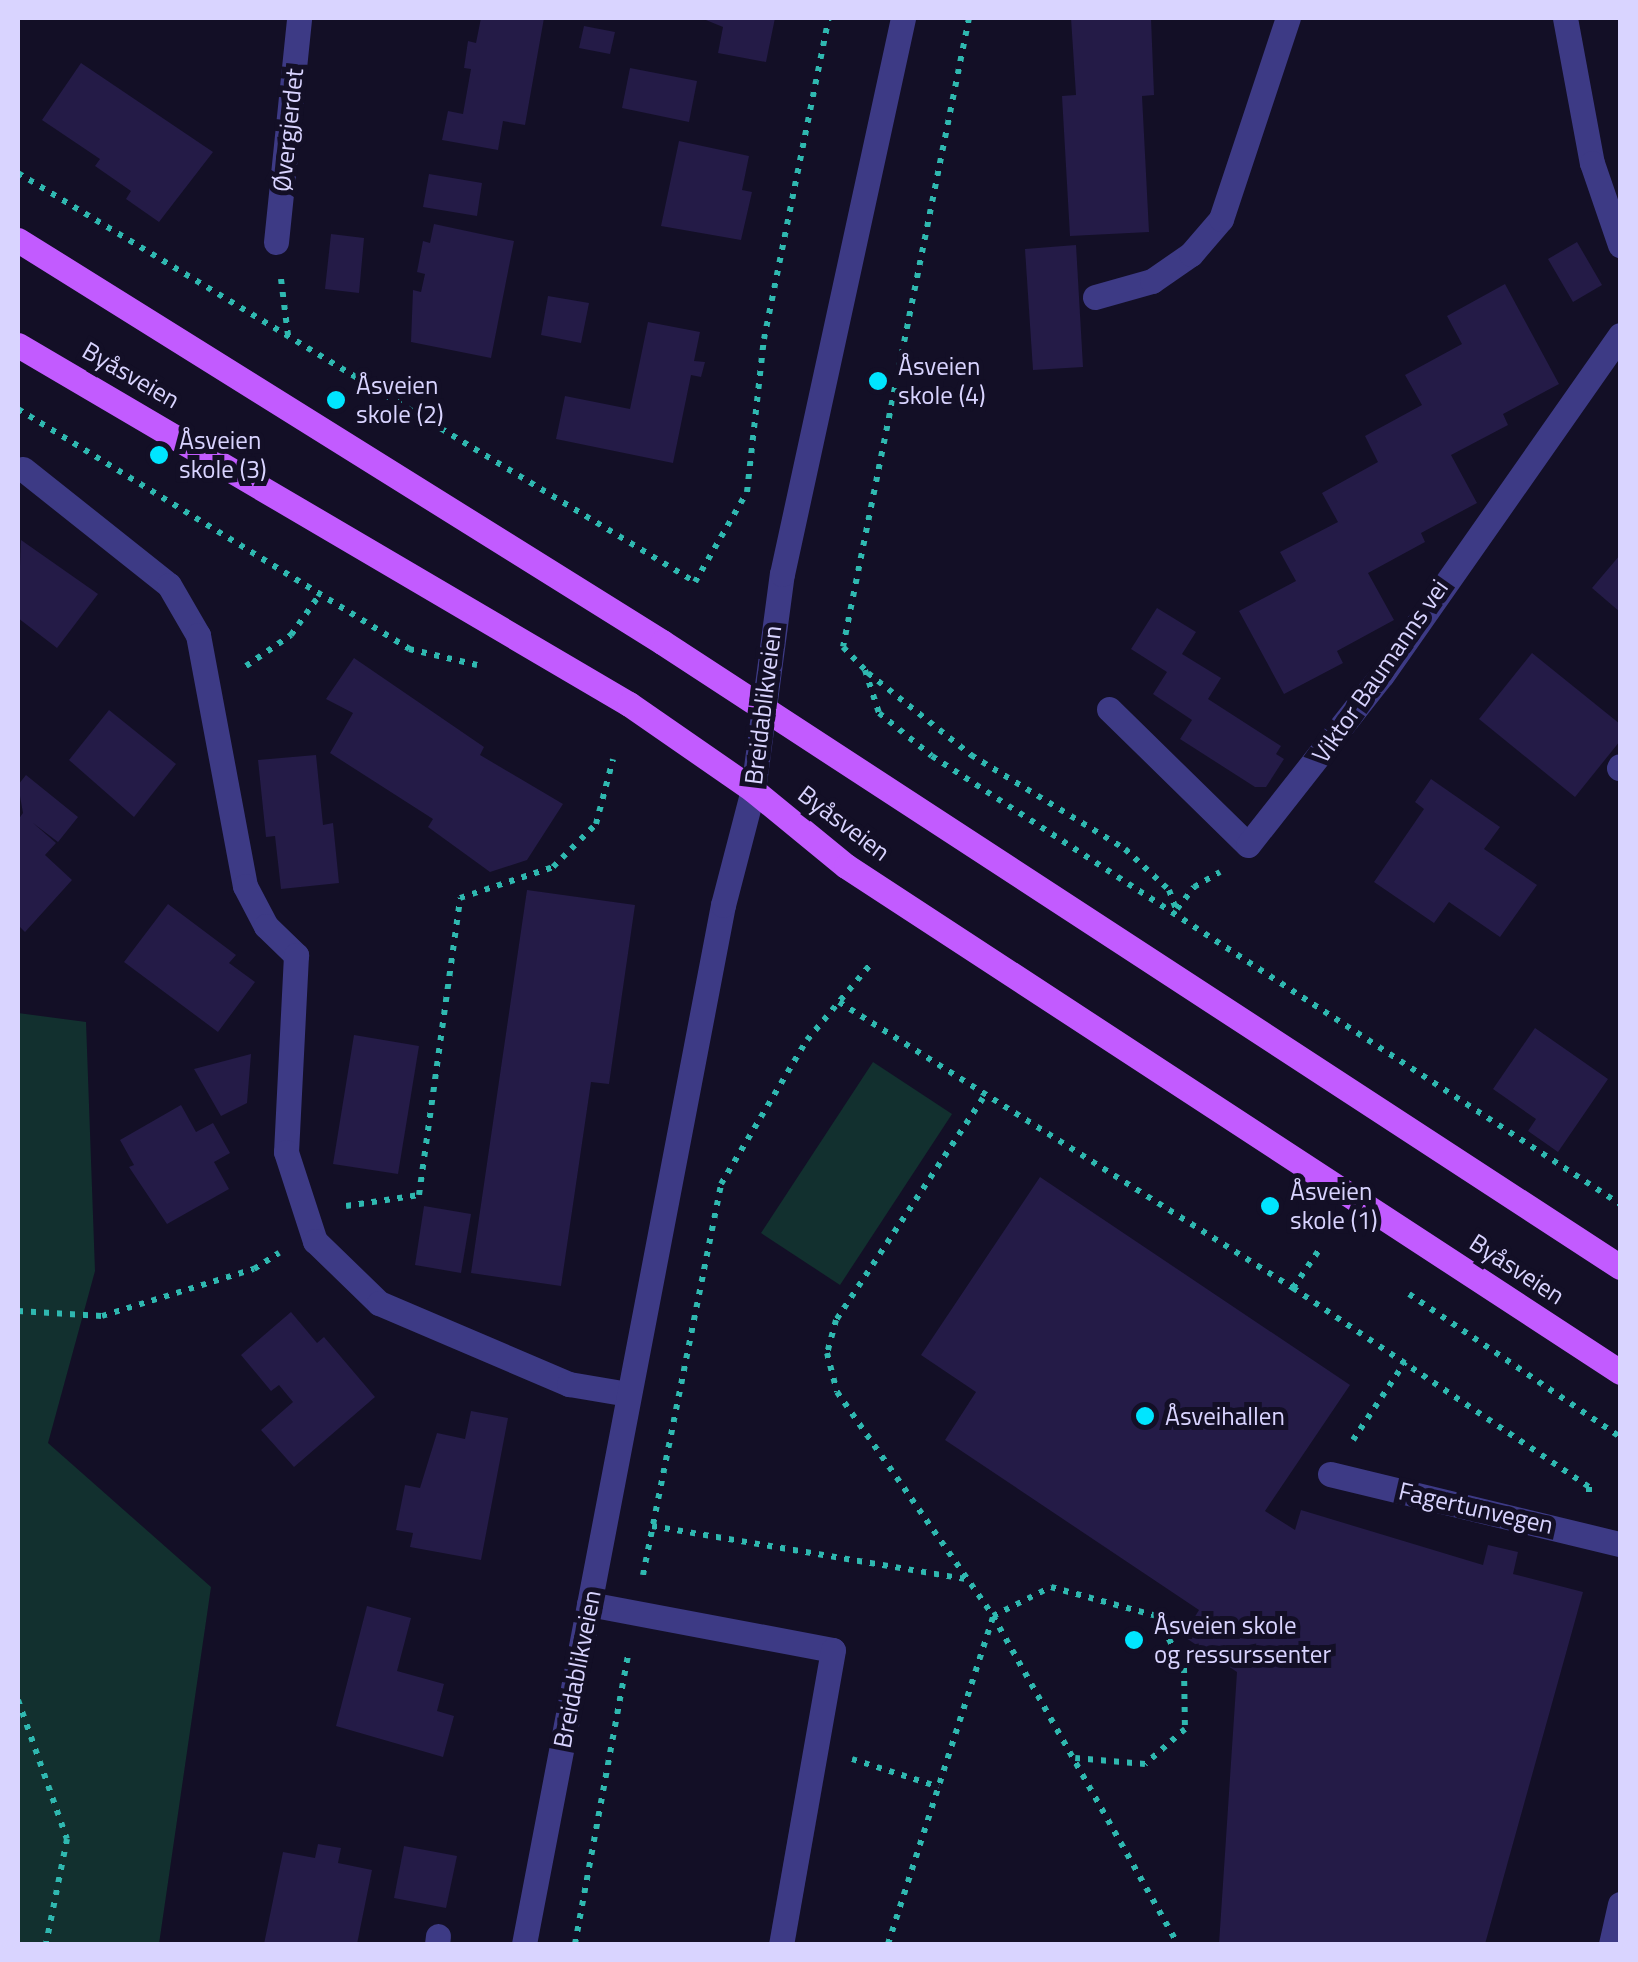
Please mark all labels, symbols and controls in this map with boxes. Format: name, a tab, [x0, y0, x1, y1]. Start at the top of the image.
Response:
street label: Øvergjerdet	[267, 67, 309, 193]
street label: Byåsveien	[77, 335, 185, 415]
place label: Åsveien skole (4)	[898, 352, 986, 411]
marker: Åsveien skole (4)	[867, 370, 889, 392]
place label: Åsveien skole (2)	[356, 371, 444, 430]
marker: Åsveien skole (2)	[325, 389, 347, 411]
place label: Åsveien skole (3)	[179, 426, 267, 485]
marker: Åsveien skole (3)	[148, 444, 170, 466]
street label: Viktor Baumanns vei	[1306, 574, 1454, 768]
street label: Breidablikveien	[738, 624, 788, 786]
street label: Byåsveien	[792, 779, 896, 867]
place label: Åsveien skole (1)	[1290, 1177, 1378, 1236]
marker: Åsveien skole (1)	[1259, 1195, 1281, 1217]
street label: Byåsveien	[1464, 1227, 1570, 1311]
place label: Åsveihallen	[1165, 1401, 1285, 1431]
marker: Åsveihallen	[1134, 1405, 1156, 1427]
street label: Fagertunvegen	[1396, 1476, 1556, 1540]
street label: Breidablikveien	[547, 1588, 607, 1750]
place label: Åsveien skole og ressurssenter	[1154, 1611, 1331, 1670]
marker: Åsveien skole og ressurssenter	[1123, 1629, 1145, 1651]

